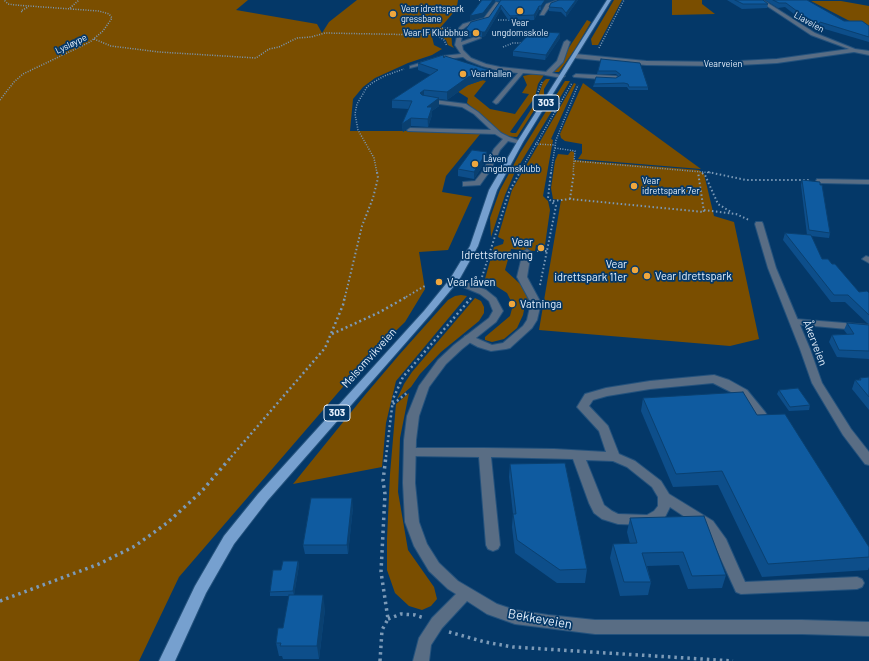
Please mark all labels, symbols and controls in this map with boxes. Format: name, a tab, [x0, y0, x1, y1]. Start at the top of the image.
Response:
place label: Vear idrettspark gressbane	[401, 4, 464, 25]
marker: Vear ungdomsskole	[515, 6, 525, 16]
marker: Vear idrettspark gressbane	[388, 9, 398, 19]
street label: Liaveien	[792, 9, 826, 35]
place label: Vear ungdomsskole	[492, 18, 548, 39]
place label: Vear IF Klubbhus	[403, 28, 468, 38]
marker: Vear IF Klubbhus	[471, 28, 481, 38]
street label: Lysløype	[53, 32, 89, 56]
street label: Vearveien	[704, 59, 742, 69]
marker: Vearhallen	[458, 69, 468, 79]
place label: Vearhallen	[471, 69, 512, 79]
road number: 303	[533, 95, 559, 111]
place label: Låven ungdomsklubb	[483, 154, 540, 175]
marker: Låven ungdomsklubb	[470, 159, 480, 169]
place label: Vear idrettspark 7er	[642, 176, 700, 197]
marker: Vear idrettspark 7er	[629, 181, 639, 191]
place label: Vear Idrettsforening	[461, 235, 533, 261]
marker: Vear Idrettsforening	[536, 243, 546, 253]
place label: Vear idrettspark 11er	[554, 257, 627, 283]
marker: Vear idrettspark 11er	[630, 265, 640, 275]
place label: Vear Idrettspark	[655, 269, 732, 283]
marker: Vear Idrettspark	[642, 271, 652, 281]
place label: Vear låven	[447, 275, 495, 289]
marker: Vear låven	[434, 277, 444, 287]
place label: Vatninga	[520, 297, 562, 311]
marker: Vatninga	[507, 299, 517, 309]
street label: Åkerveien	[800, 318, 830, 368]
street label: Melsomvikveien	[339, 325, 399, 391]
road number: 303	[324, 405, 350, 421]
street label: Bekkeveien	[507, 606, 573, 632]

